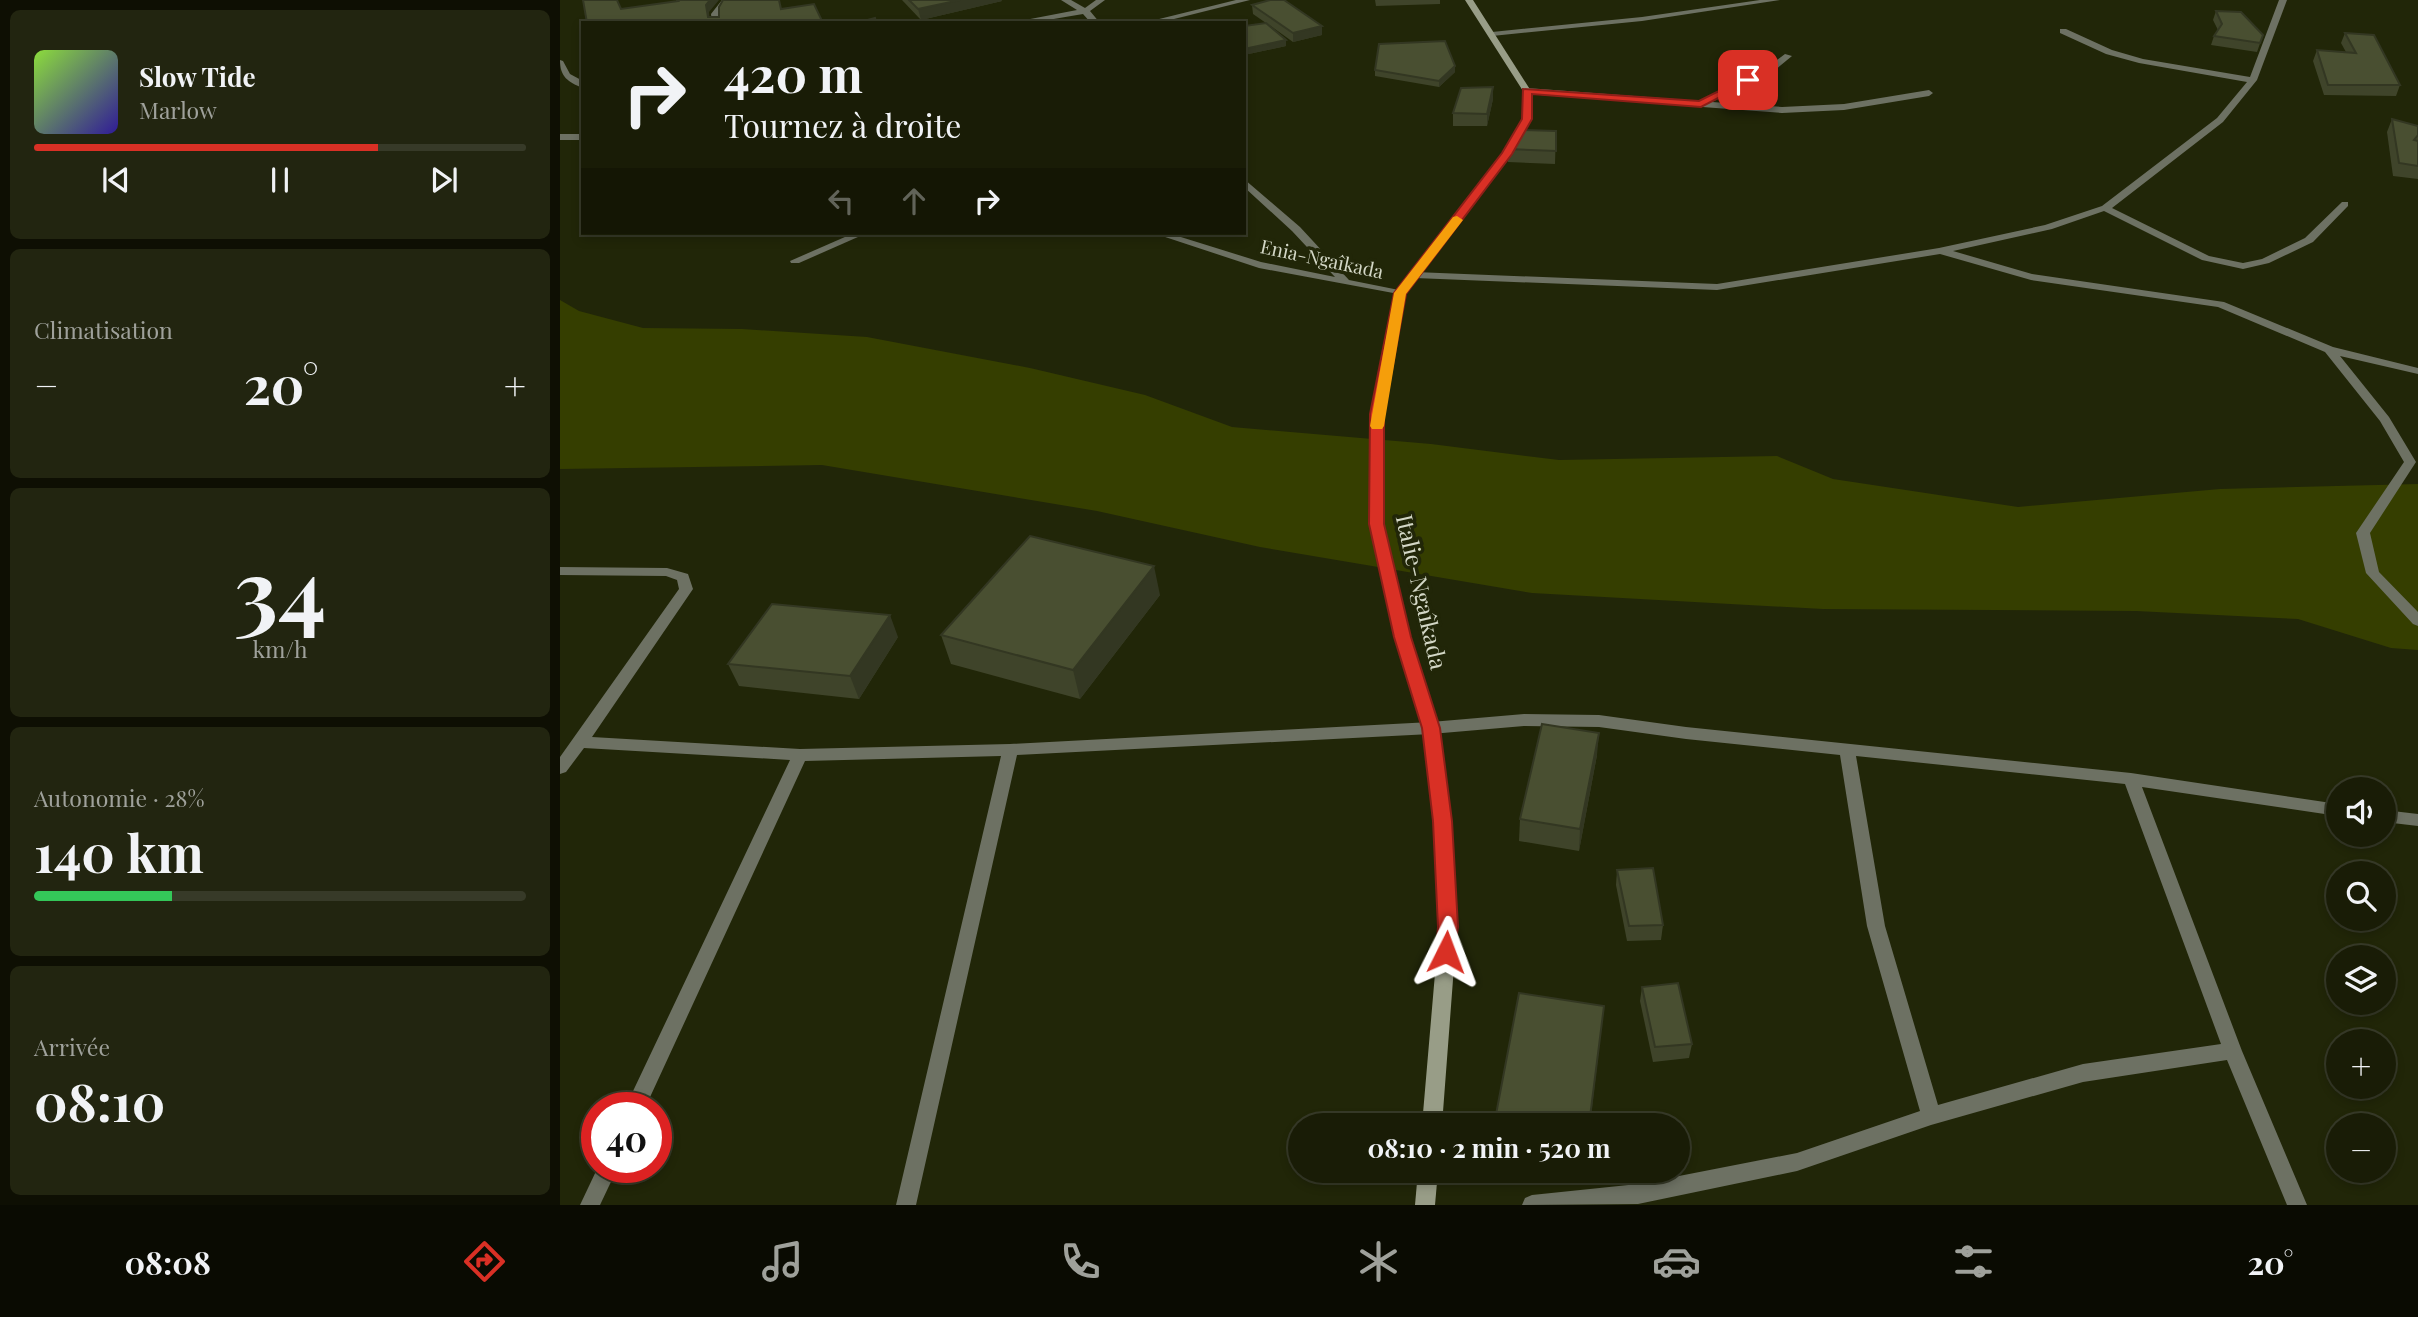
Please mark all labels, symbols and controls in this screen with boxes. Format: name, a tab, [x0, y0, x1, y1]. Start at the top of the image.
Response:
text: 420 m	[724, 40, 863, 105]
icon: right	[609, 49, 700, 140]
pin	[1718, 50, 1778, 110]
text: Slow Tide	[139, 59, 256, 94]
icon: arrive	[1729, 61, 1767, 99]
text: Marlow	[139, 94, 217, 125]
text: Tournez à droite	[724, 103, 962, 146]
icon: previous	[97, 161, 135, 199]
icon: pause	[261, 161, 299, 199]
icon: next	[425, 161, 463, 199]
icon: left	[822, 182, 860, 220]
icon: ahead	[895, 182, 933, 220]
icon: right	[968, 182, 1006, 220]
street label: Enia-Ngaîkada	[1258, 232, 1387, 284]
text: Climatisation	[34, 314, 173, 345]
text: 20°	[244, 349, 319, 418]
text: −	[34, 359, 59, 410]
text: +	[504, 359, 526, 410]
street label: Italie-Ngaîkada	[1390, 511, 1455, 673]
text: 34	[234, 527, 326, 648]
text: km/h	[252, 633, 308, 664]
map controls	[2326, 777, 2396, 1183]
button: sound	[2326, 777, 2396, 847]
text: Autonomie · 28%	[34, 782, 205, 813]
text: 140 km	[34, 817, 204, 886]
button: search	[2326, 861, 2396, 931]
position arrow	[1409, 915, 1483, 989]
button: layers	[2326, 945, 2396, 1015]
button: +	[2326, 1029, 2396, 1099]
text: Arrivée	[34, 1031, 110, 1062]
text: 08:10	[34, 1066, 165, 1135]
speed limit sign: 40	[581, 1092, 672, 1183]
button: −	[2326, 1113, 2396, 1183]
text: 08:10 · 2 min · 520 m	[1367, 1130, 1611, 1165]
icon: directions	[460, 1237, 509, 1286]
icon: music	[758, 1237, 807, 1286]
icon: phone	[1056, 1237, 1105, 1286]
icon: climate	[1354, 1237, 1403, 1286]
icon: car	[1652, 1237, 1701, 1286]
icon: filters	[1949, 1237, 1998, 1286]
text: 08:08	[124, 1240, 211, 1283]
text: 20°	[2247, 1240, 2293, 1283]

